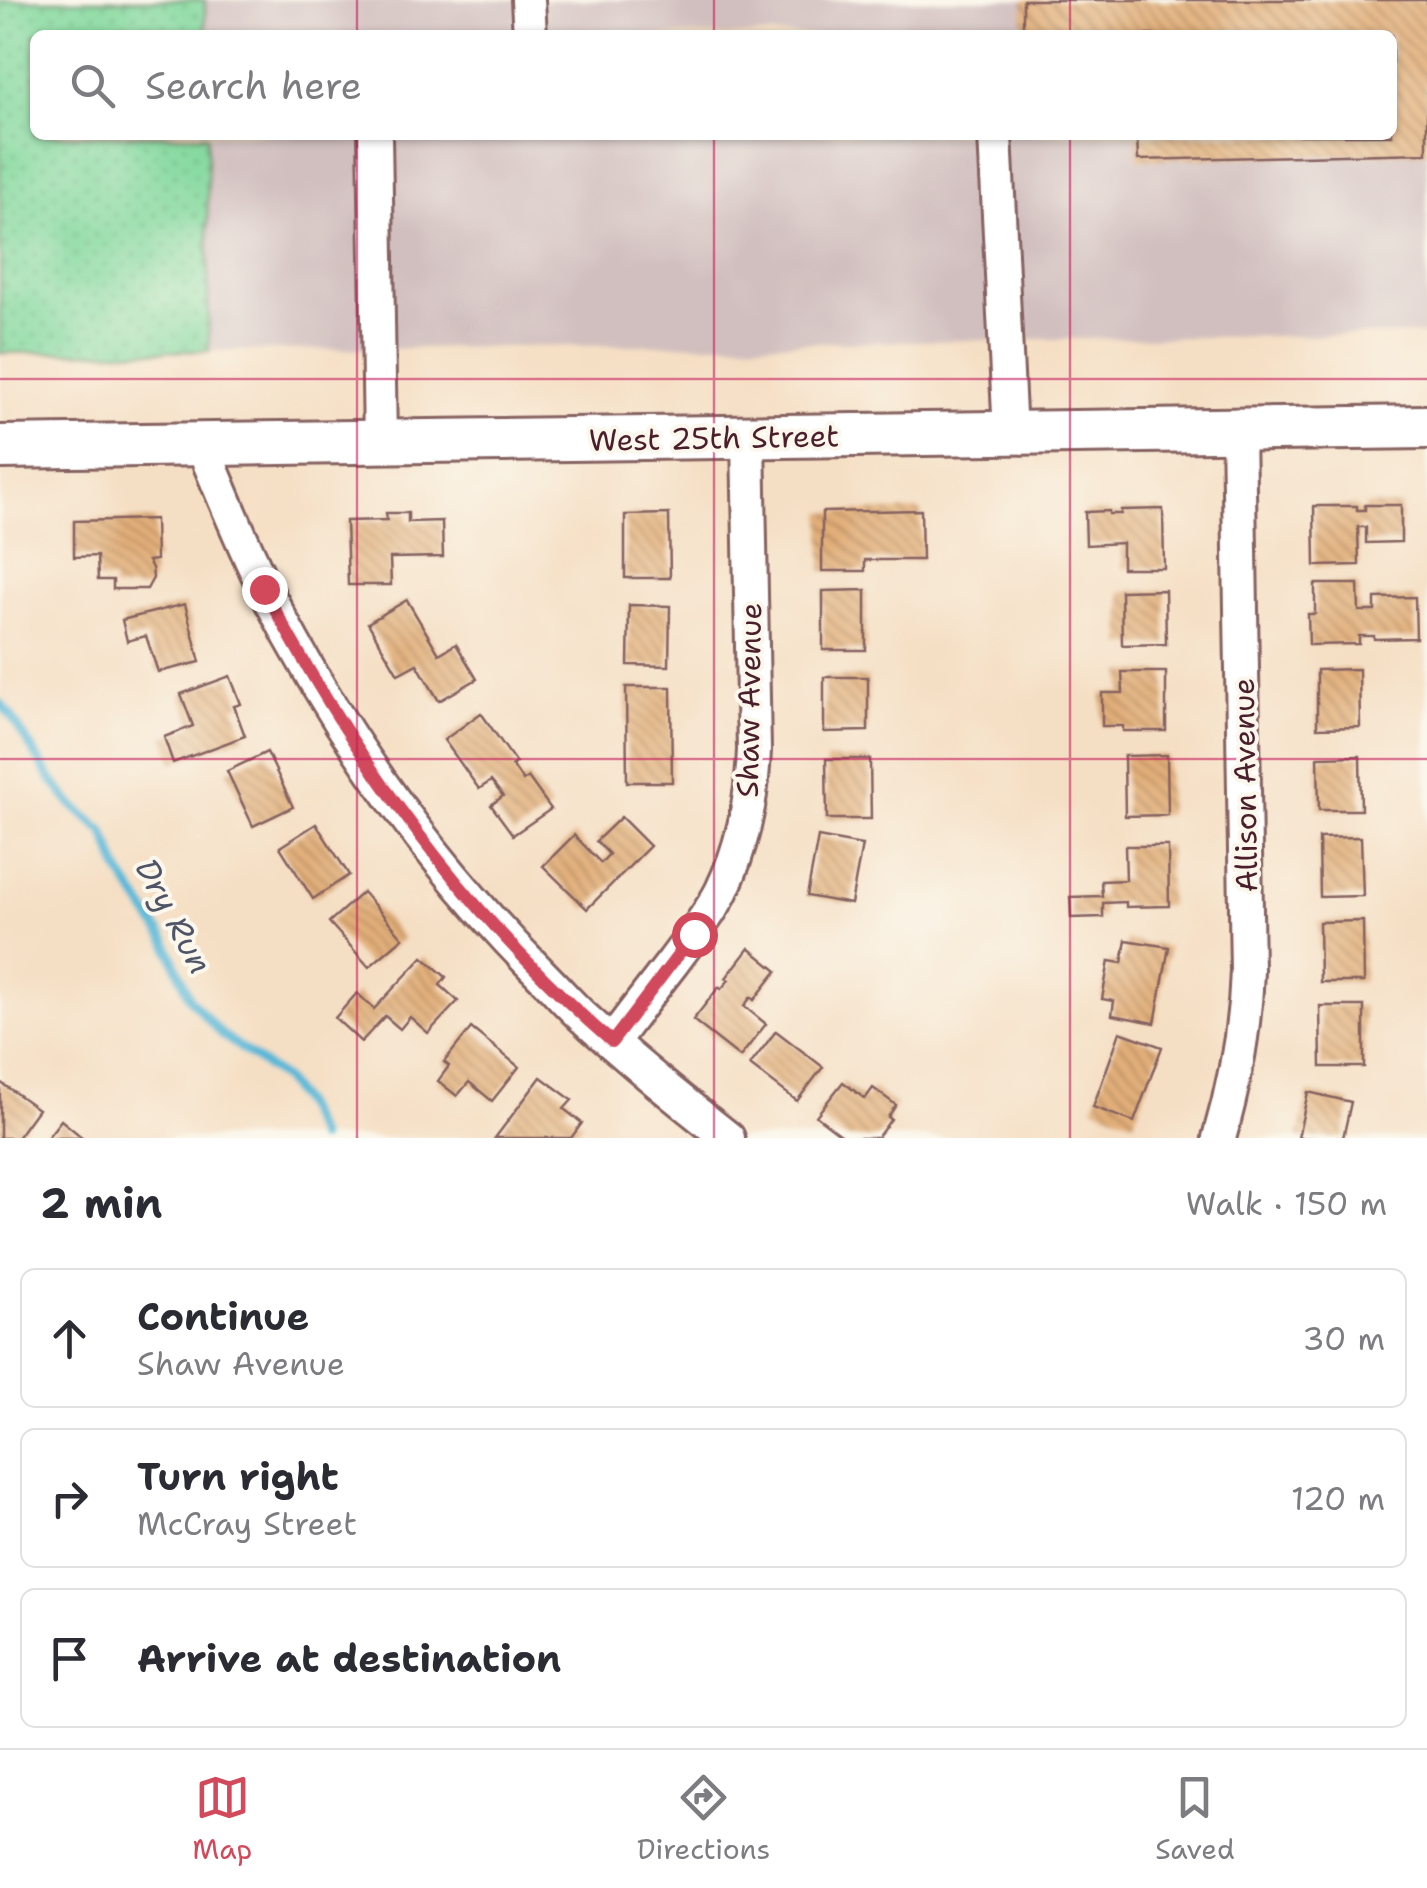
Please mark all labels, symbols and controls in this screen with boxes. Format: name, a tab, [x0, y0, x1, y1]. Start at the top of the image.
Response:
search box	[30, 30, 1397, 140]
icon: search	[65, 58, 120, 113]
text: Search here	[145, 60, 362, 111]
street label: West 25th Street	[588, 415, 840, 461]
route end	[242, 567, 288, 613]
street label: Shaw Avenue	[727, 602, 771, 798]
street label: Allison Avenue	[1223, 678, 1267, 892]
water label: Dry Run	[126, 851, 222, 981]
route start	[672, 912, 718, 958]
text: 2 min	[40, 1175, 162, 1231]
text: Walk · 150 m	[1186, 1182, 1387, 1225]
text: Continue	[137, 1291, 309, 1342]
icon: ahead	[42, 1311, 97, 1366]
text: 30 m	[1302, 1317, 1385, 1360]
text: Shaw Avenue	[137, 1342, 345, 1385]
text: Turn right	[137, 1451, 339, 1502]
icon: right	[42, 1471, 97, 1526]
text: 120 m	[1291, 1477, 1385, 1520]
text: McCray Street	[137, 1502, 357, 1545]
icon: arrive	[42, 1631, 97, 1686]
text: Arrive at destination	[137, 1633, 561, 1684]
tab: Map	[192, 1770, 252, 1868]
tab: Directions	[637, 1770, 770, 1868]
tab: Saved	[1155, 1770, 1235, 1868]

